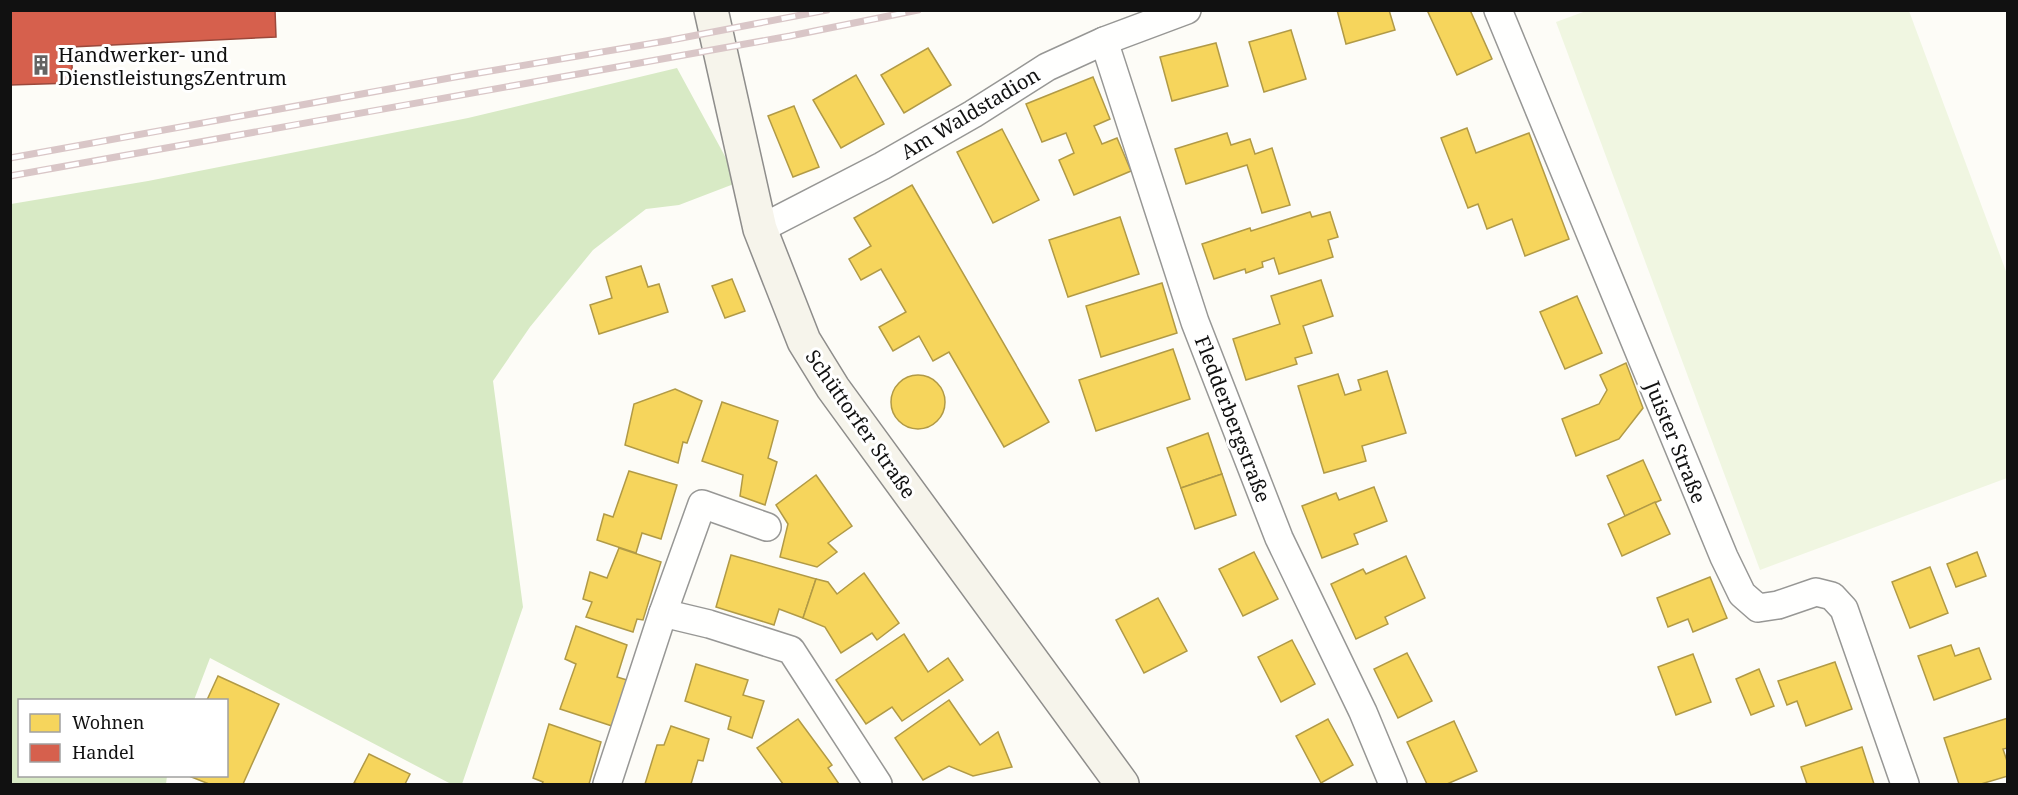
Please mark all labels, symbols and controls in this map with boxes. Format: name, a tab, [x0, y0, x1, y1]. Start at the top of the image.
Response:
place label: Handwerker- und DienstleistungsZentrum	[58, 41, 287, 91]
building icon: Handwerker- und DienstleistungsZentrum	[29, 53, 53, 77]
street label: Am Waldstadion	[895, 61, 1045, 165]
street label: Fledderbergstraße	[1189, 332, 1277, 506]
street label: Schüttorfer Straße	[800, 344, 922, 504]
street label: Juister Straße	[1639, 376, 1713, 507]
legend	[18, 699, 228, 777]
text: Wohnen	[72, 710, 145, 734]
text: Handel	[72, 740, 135, 764]

